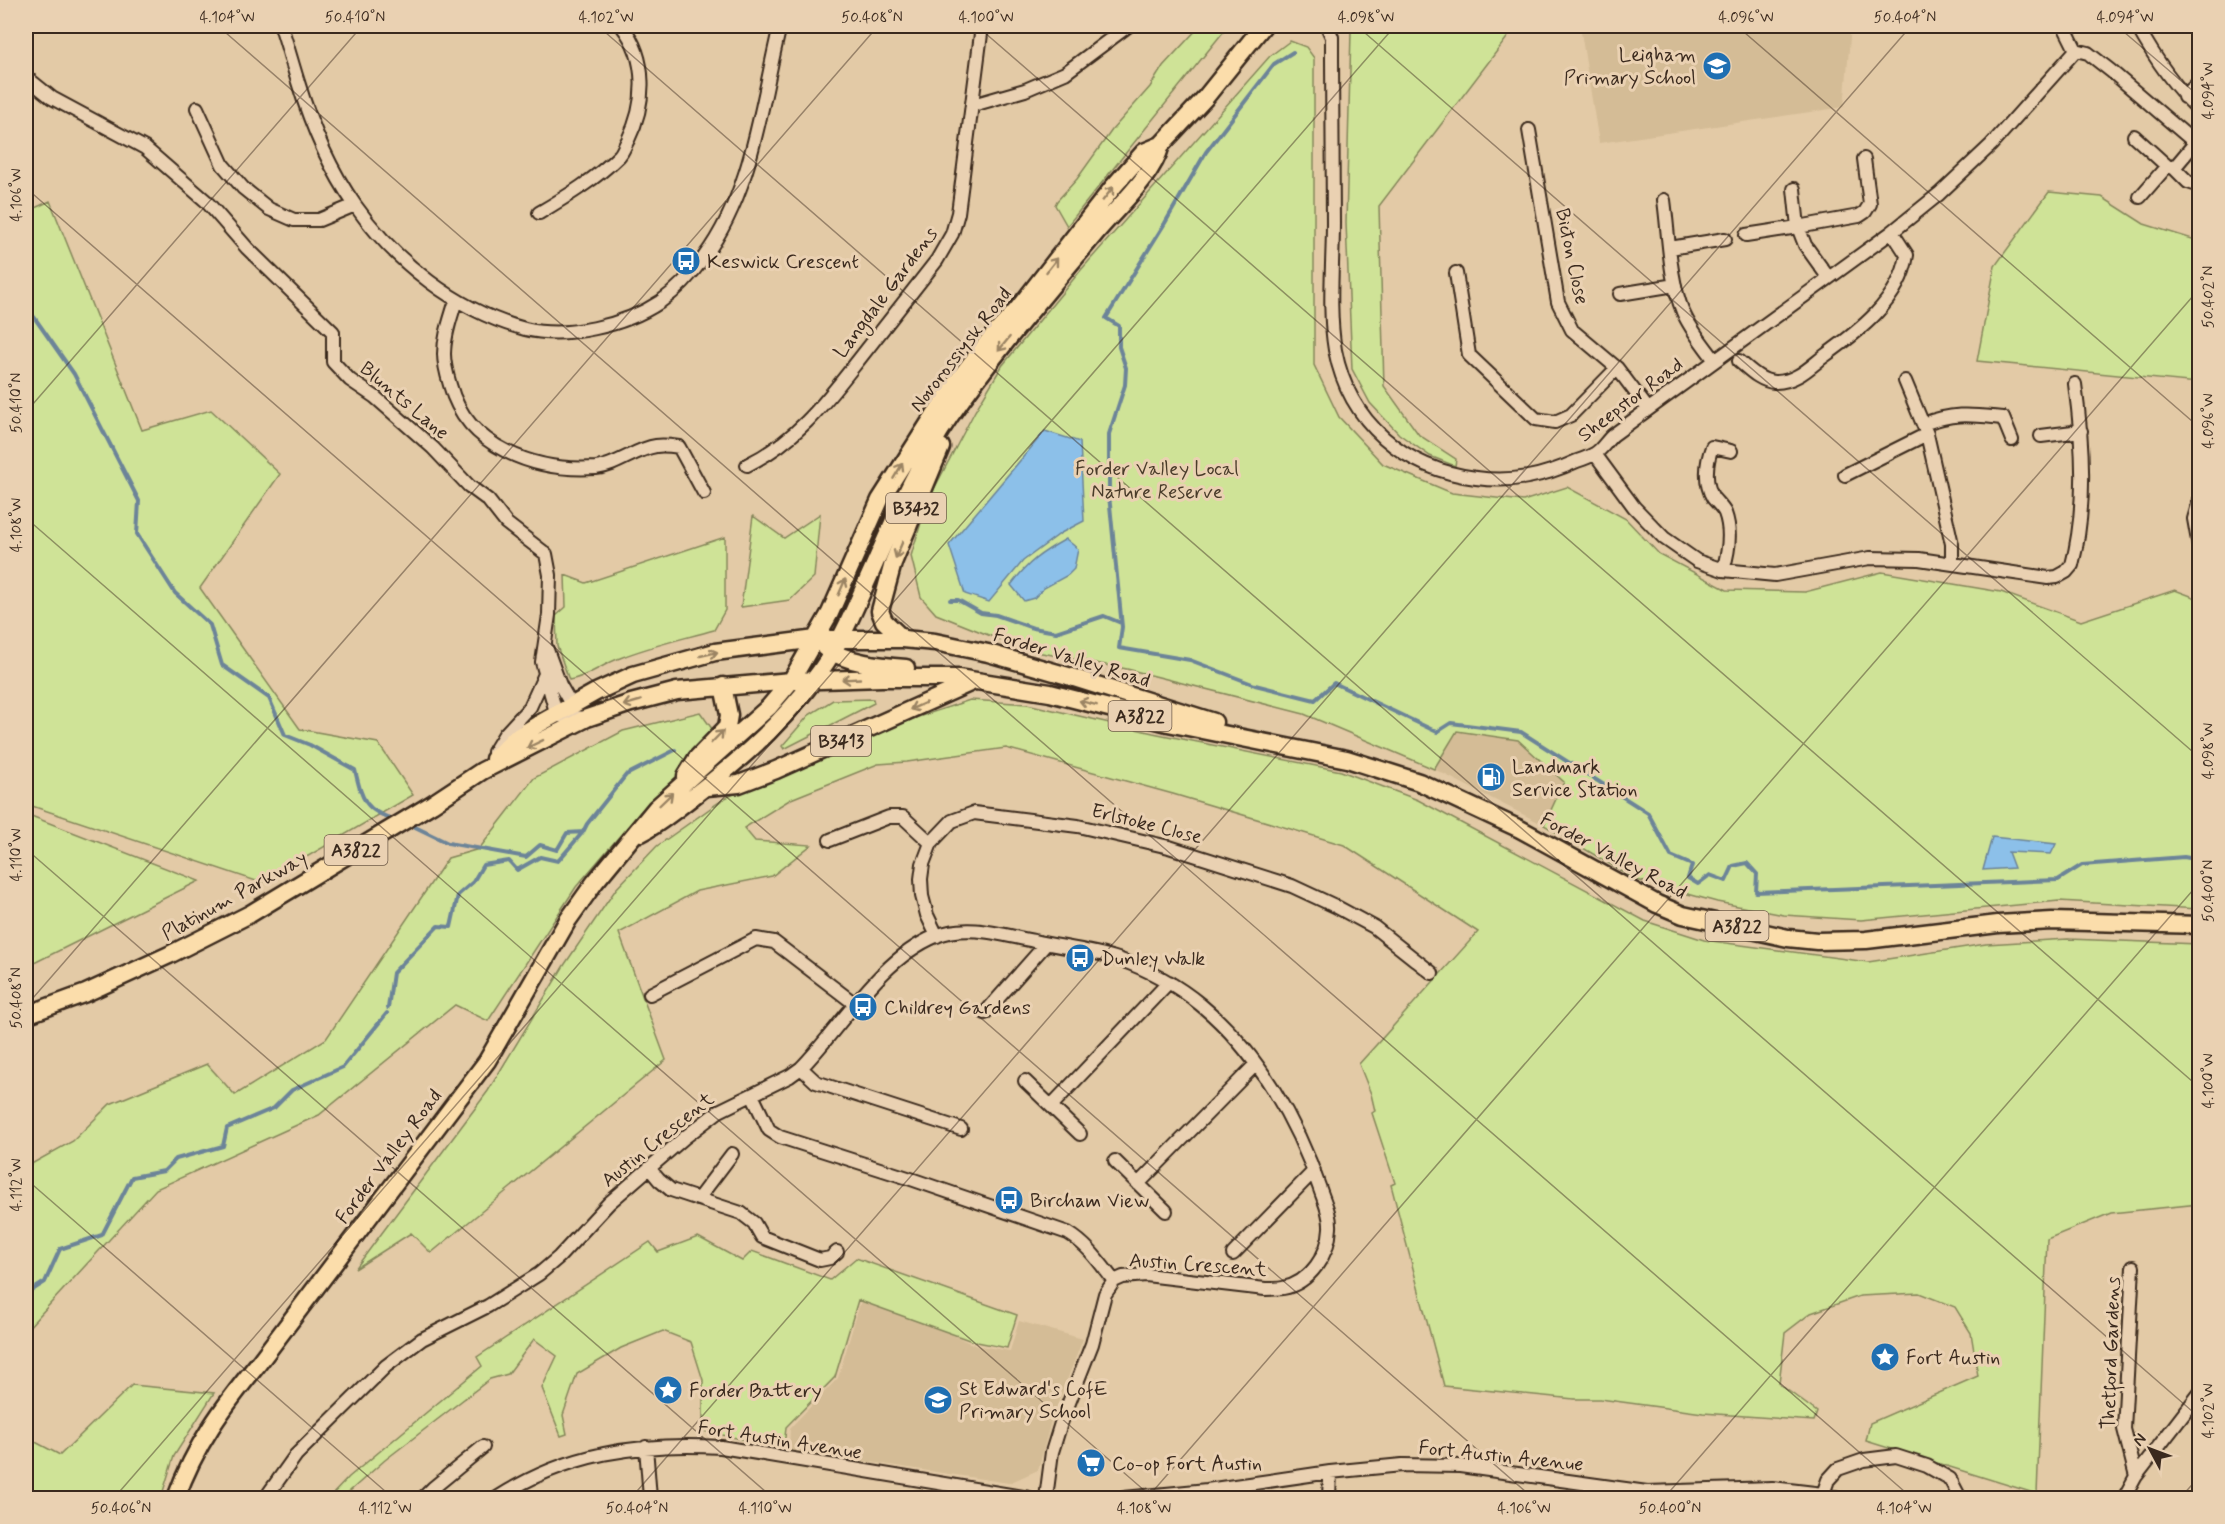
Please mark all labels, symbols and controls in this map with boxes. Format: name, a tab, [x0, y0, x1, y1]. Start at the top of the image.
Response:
text: 4.104°W	[199, 8, 255, 28]
text: 50.410°N	[325, 8, 385, 28]
text: 4.102°W	[578, 8, 634, 28]
text: 50.408°N	[841, 8, 903, 28]
text: 4.100°W	[958, 8, 1014, 28]
text: 4.098°W	[1338, 8, 1394, 28]
text: 4.096°W	[1718, 8, 1774, 28]
text: 50.404°N	[1874, 8, 1936, 28]
text: 4.094°W	[2096, 8, 2154, 28]
place label: Leigham Primary School	[1564, 42, 1696, 92]
school or university icon: Leigham Primary School	[1701, 50, 1733, 82]
text: 4.094°W	[2199, 62, 2219, 120]
text: 4.106°W	[7, 168, 27, 222]
one-way arrow	[1101, 186, 1114, 202]
street label: Bicton Close	[1548, 206, 1595, 307]
street label: Langdale Gardens	[828, 222, 945, 365]
bus stop icon: Keswick Crescent	[670, 245, 702, 277]
place label: Keswick Crescent	[707, 249, 859, 276]
one-way arrow	[1046, 257, 1059, 273]
text: 50.402°N	[2199, 266, 2219, 328]
street label: Novorossiysk Road	[904, 282, 1019, 418]
one-way arrow	[998, 336, 1011, 352]
street label: Sheepstor Road	[1573, 352, 1689, 449]
street label: Blunts Lane	[354, 356, 454, 447]
text: 50.410°N	[7, 373, 27, 433]
text: 4.096°W	[2199, 393, 2219, 449]
park label: Forder Valley Local Nature Reserve	[1075, 456, 1239, 506]
one-way arrow	[892, 463, 904, 480]
road number: B3432	[886, 493, 946, 523]
text: 4.108°W	[7, 498, 27, 552]
one-way arrow	[893, 540, 904, 558]
one-way arrow	[837, 578, 848, 596]
street label: Forder Valley Road	[990, 622, 1153, 695]
one-way arrow	[699, 648, 718, 659]
one-way arrow	[841, 673, 861, 685]
one-way arrow	[1079, 696, 1098, 708]
one-way arrow	[623, 698, 642, 709]
one-way arrow	[910, 700, 928, 712]
road number: A3822	[1108, 701, 1172, 731]
text: 4.098°W	[2199, 723, 2219, 779]
road number: B3413	[811, 726, 871, 756]
one-way arrow	[709, 730, 724, 745]
one-way arrow	[526, 738, 544, 750]
place label: Landmark Service Station	[1512, 754, 1637, 804]
fuel station icon: Landmark Service Station	[1475, 761, 1507, 793]
one-way arrow	[658, 792, 673, 806]
street label: Erlstoke Close	[1088, 798, 1205, 851]
street label: Forder Valley Road	[1535, 806, 1691, 906]
text: 4.110°W	[7, 828, 27, 882]
road number: A3822	[324, 835, 388, 865]
street label: Platinum Parkway	[157, 845, 312, 948]
text: 50.400°N	[2199, 860, 2219, 922]
road number: A3822	[1706, 911, 1768, 941]
bus stop icon: Dunley Walk	[1064, 942, 1096, 974]
place label: Dunley Walk	[1101, 946, 1205, 973]
text: 50.408°N	[7, 967, 27, 1029]
bus stop icon: Childrey Gardens	[847, 991, 879, 1023]
place label: Childrey Gardens	[884, 995, 1031, 1022]
text: 4.100°W	[2199, 1053, 2219, 1109]
street label: Forder Valley Road	[330, 1084, 449, 1230]
street label: Austin Crescent	[596, 1086, 720, 1194]
text: 4.112°W	[7, 1158, 27, 1212]
bus stop icon: Bircham View	[993, 1184, 1025, 1216]
place label: Bircham View	[1030, 1188, 1149, 1215]
street label: Austin Crescent	[1128, 1247, 1268, 1284]
street label: Thetford Gardens	[2095, 1276, 2130, 1430]
place icon: Fort Austin	[1869, 1341, 1901, 1373]
place label: Fort Austin	[1906, 1345, 2000, 1372]
place icon: Forder Battery	[652, 1374, 684, 1406]
place label: St Edward's CofE Primary School	[959, 1376, 1108, 1426]
place label: Forder Battery	[689, 1378, 822, 1405]
text: 4.102°W	[2199, 1383, 2219, 1439]
school or university icon: St Edward's CofE Primary School	[922, 1384, 954, 1416]
street label: Fort Austin Avenue	[696, 1414, 864, 1467]
north arrow	[2120, 1419, 2180, 1479]
text: N	[2128, 1429, 2151, 1451]
street label: Fort Austin Avenue	[1417, 1434, 1585, 1479]
supermarket icon: Co-op Fort Austin	[1075, 1447, 1107, 1479]
place label: Co-op Fort Austin	[1112, 1451, 1262, 1478]
text: 50.406°N	[91, 1499, 151, 1519]
text: 4.112°W	[358, 1499, 412, 1519]
text: 50.404°N	[606, 1499, 668, 1519]
text: 4.110°W	[738, 1499, 792, 1519]
text: 4.108°W	[1117, 1499, 1171, 1519]
text: 4.106°W	[1497, 1499, 1551, 1519]
text: 50.400°N	[1639, 1499, 1701, 1519]
text: 4.104°W	[1876, 1499, 1932, 1519]

